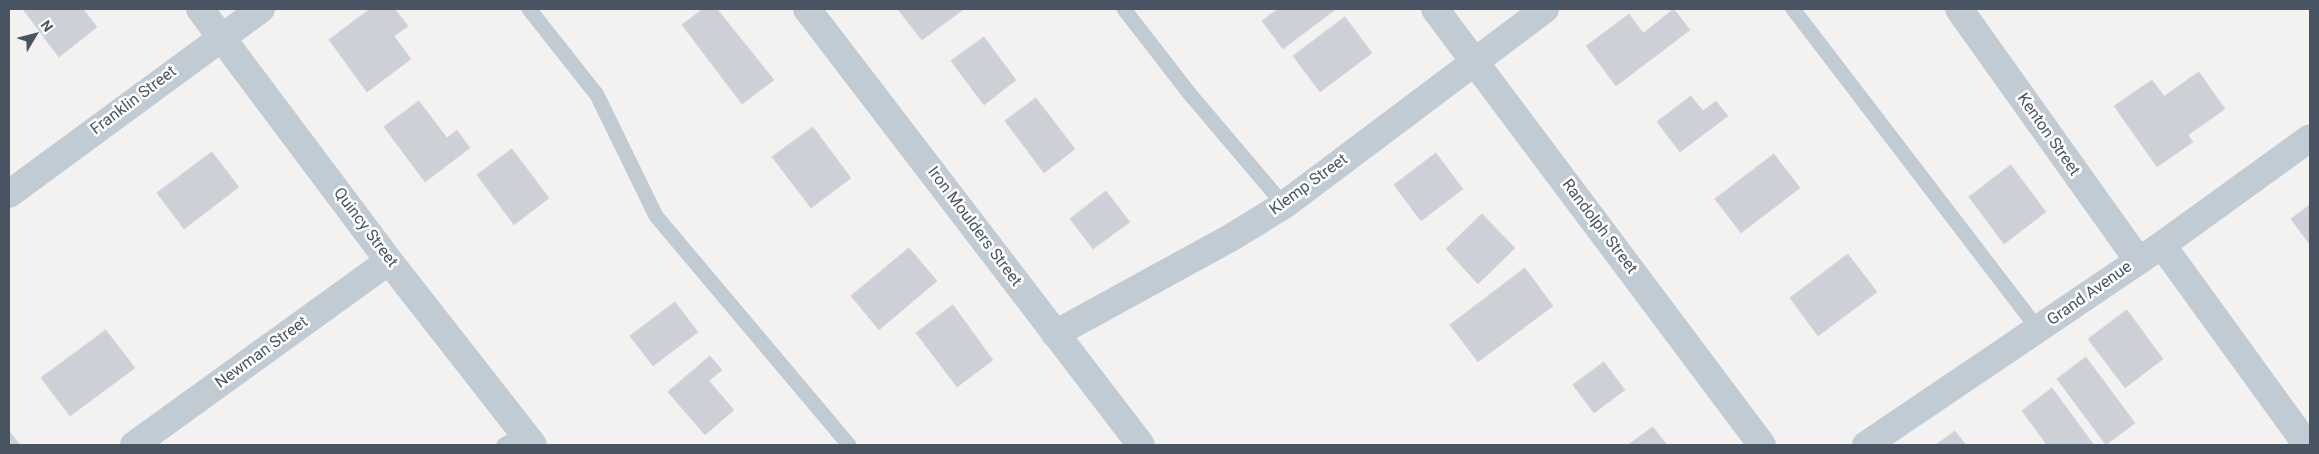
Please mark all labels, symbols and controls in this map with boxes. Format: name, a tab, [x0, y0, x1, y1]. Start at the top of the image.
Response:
north arrow	[10, 10, 60, 60]
text: N	[38, 17, 56, 35]
street label: Franklin Street	[87, 63, 181, 139]
street label: Kenton Street	[2012, 90, 2084, 180]
street label: Klemp Street	[1266, 150, 1352, 220]
street label: Iron Moulders Street	[923, 163, 1025, 291]
street label: Randolph Street	[1557, 176, 1641, 278]
street label: Quincy Street	[329, 184, 401, 272]
street label: Grand Avenue	[2044, 258, 2136, 330]
street label: Newman Street	[212, 313, 312, 393]

